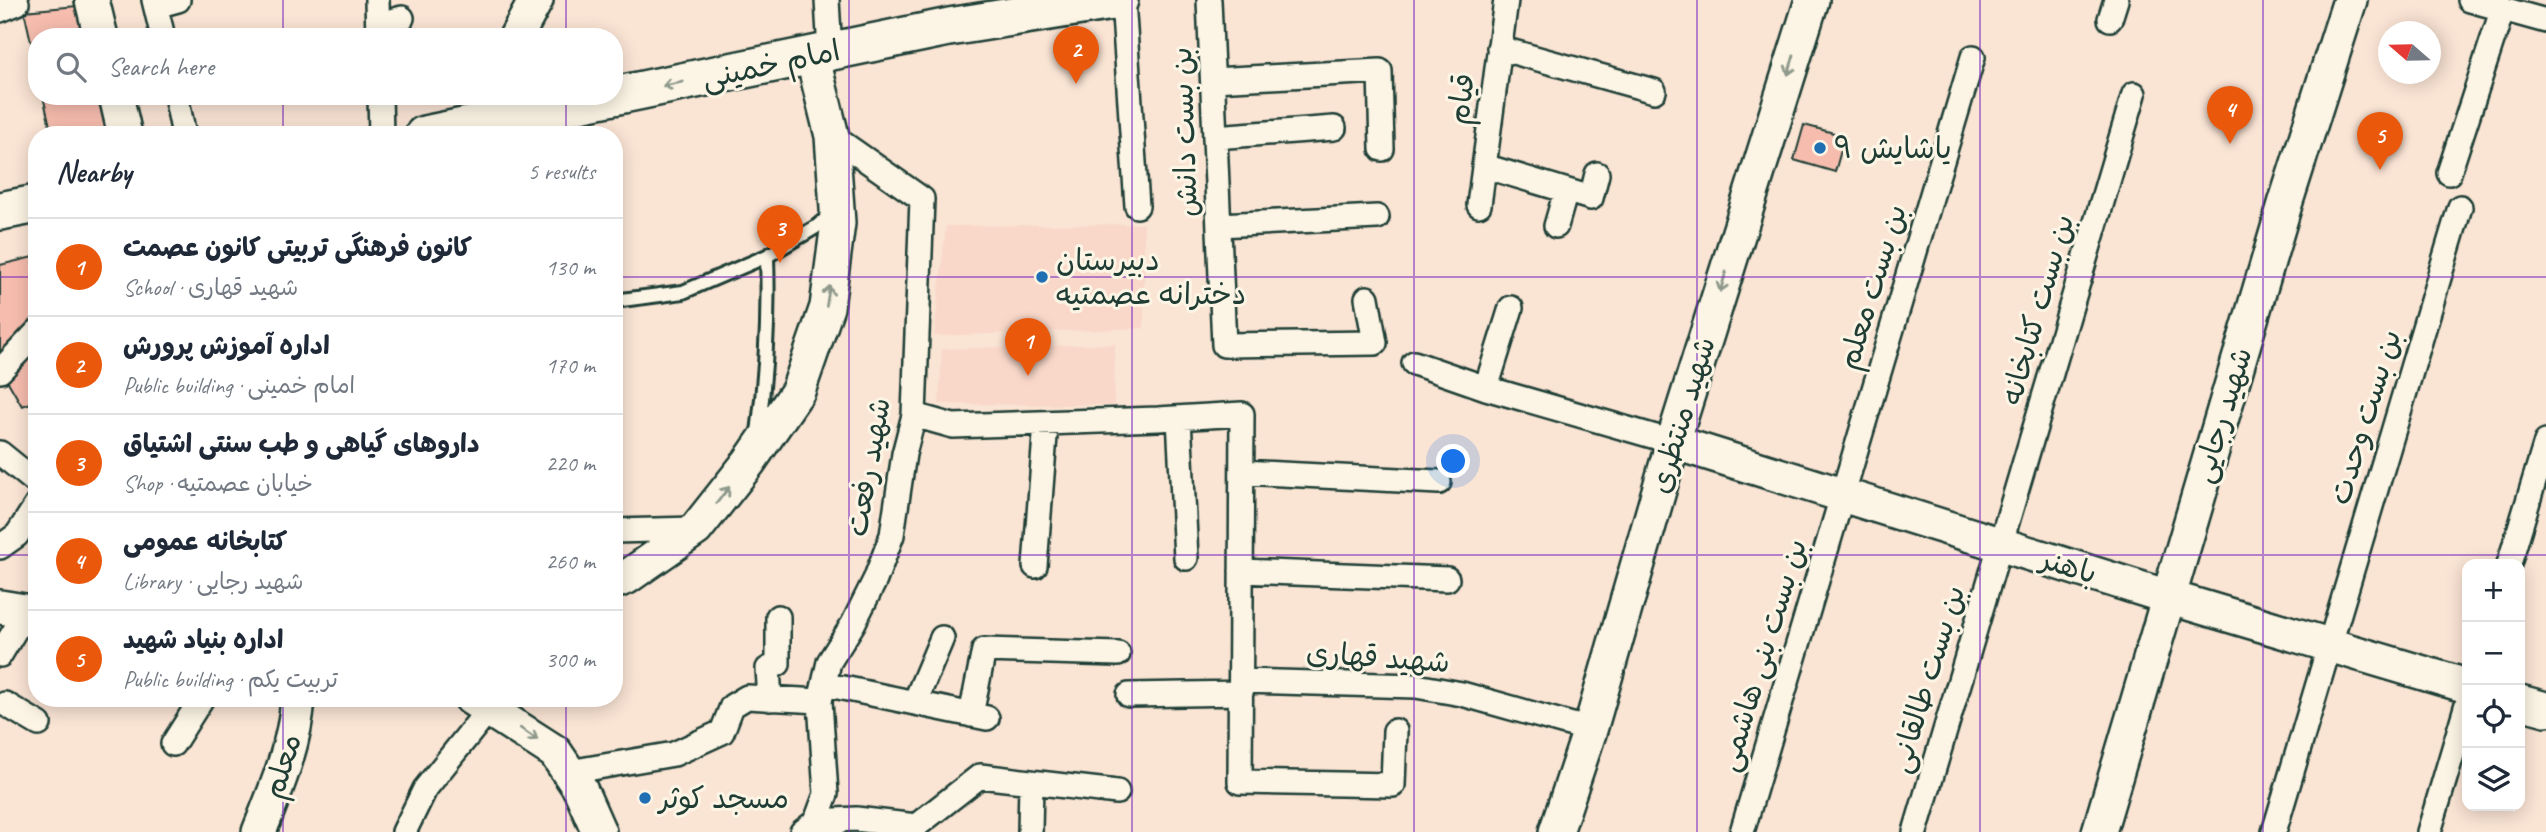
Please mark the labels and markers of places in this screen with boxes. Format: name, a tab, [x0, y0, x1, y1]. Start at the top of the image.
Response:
pin: 2	[1053, 26, 1099, 84]
pin: 4	[2207, 86, 2253, 144]
pin: 5	[2357, 112, 2403, 170]
place label: یاشایش ۹	[1834, 129, 1952, 167]
marker: یاشایش ۹	[1812, 140, 1828, 156]
pin: 3	[757, 205, 803, 263]
place label: دبیرستان دخترانه عصمتیه	[1056, 241, 1246, 313]
marker: دبیرستان دخترانه عصمتیه	[1034, 269, 1050, 285]
pin: 1	[1005, 318, 1051, 376]
place label: مسجد کوثر	[656, 779, 789, 817]
marker: مسجد کوثر	[637, 790, 653, 806]

